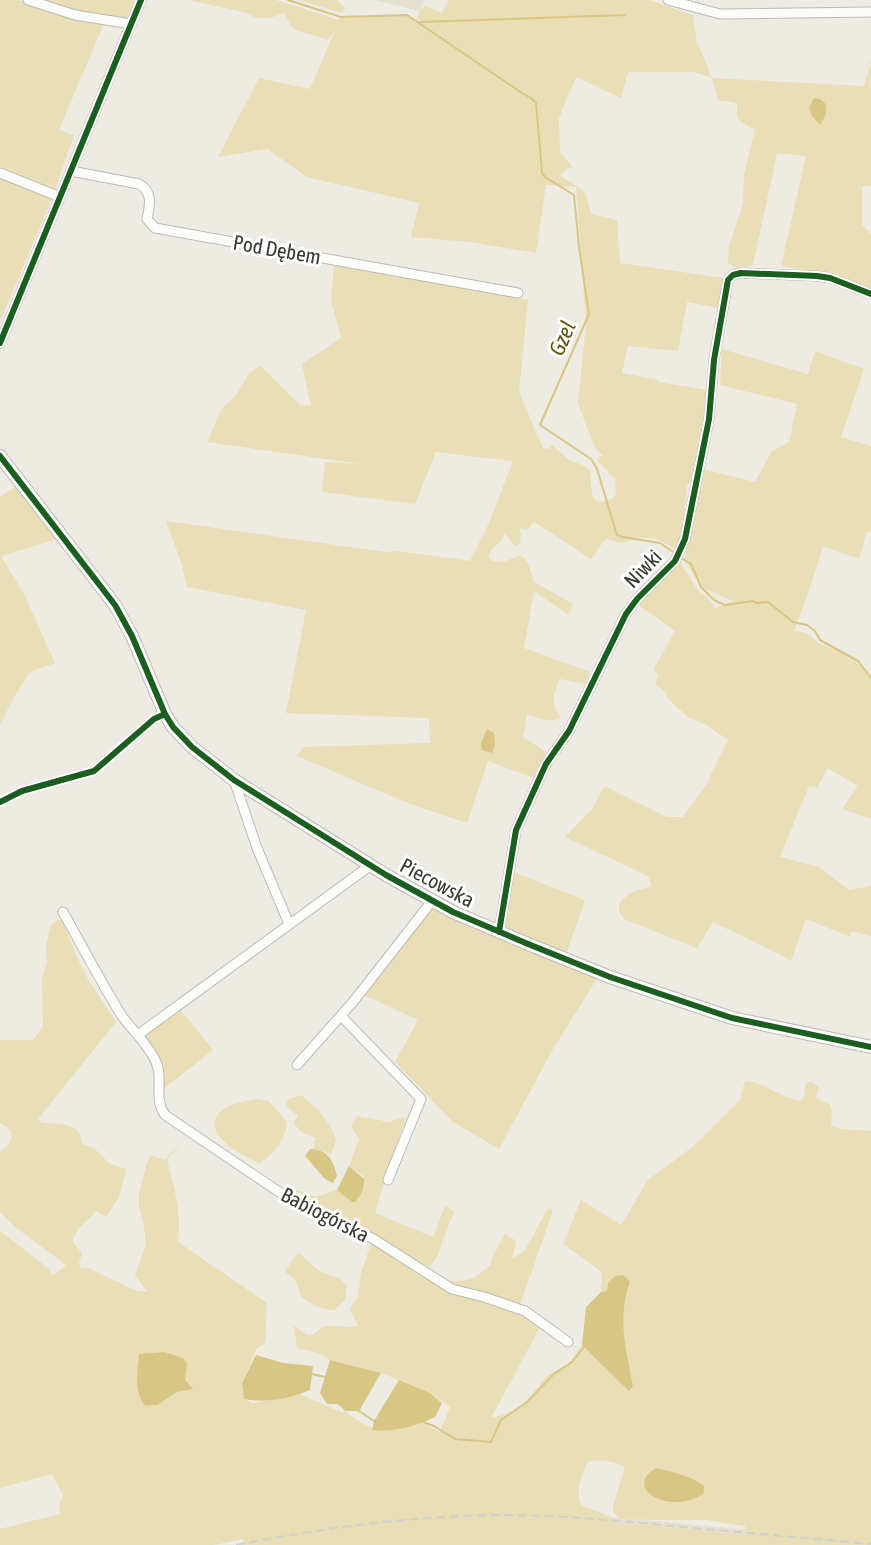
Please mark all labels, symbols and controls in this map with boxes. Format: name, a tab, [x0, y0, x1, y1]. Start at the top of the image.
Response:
street label: Pod Dębem	[231, 229, 323, 269]
water label: Gzel	[543, 317, 581, 359]
street label: Niwki	[619, 544, 666, 592]
street label: Piecowska	[396, 853, 479, 912]
street label: Babiogórska	[277, 1182, 373, 1246]

